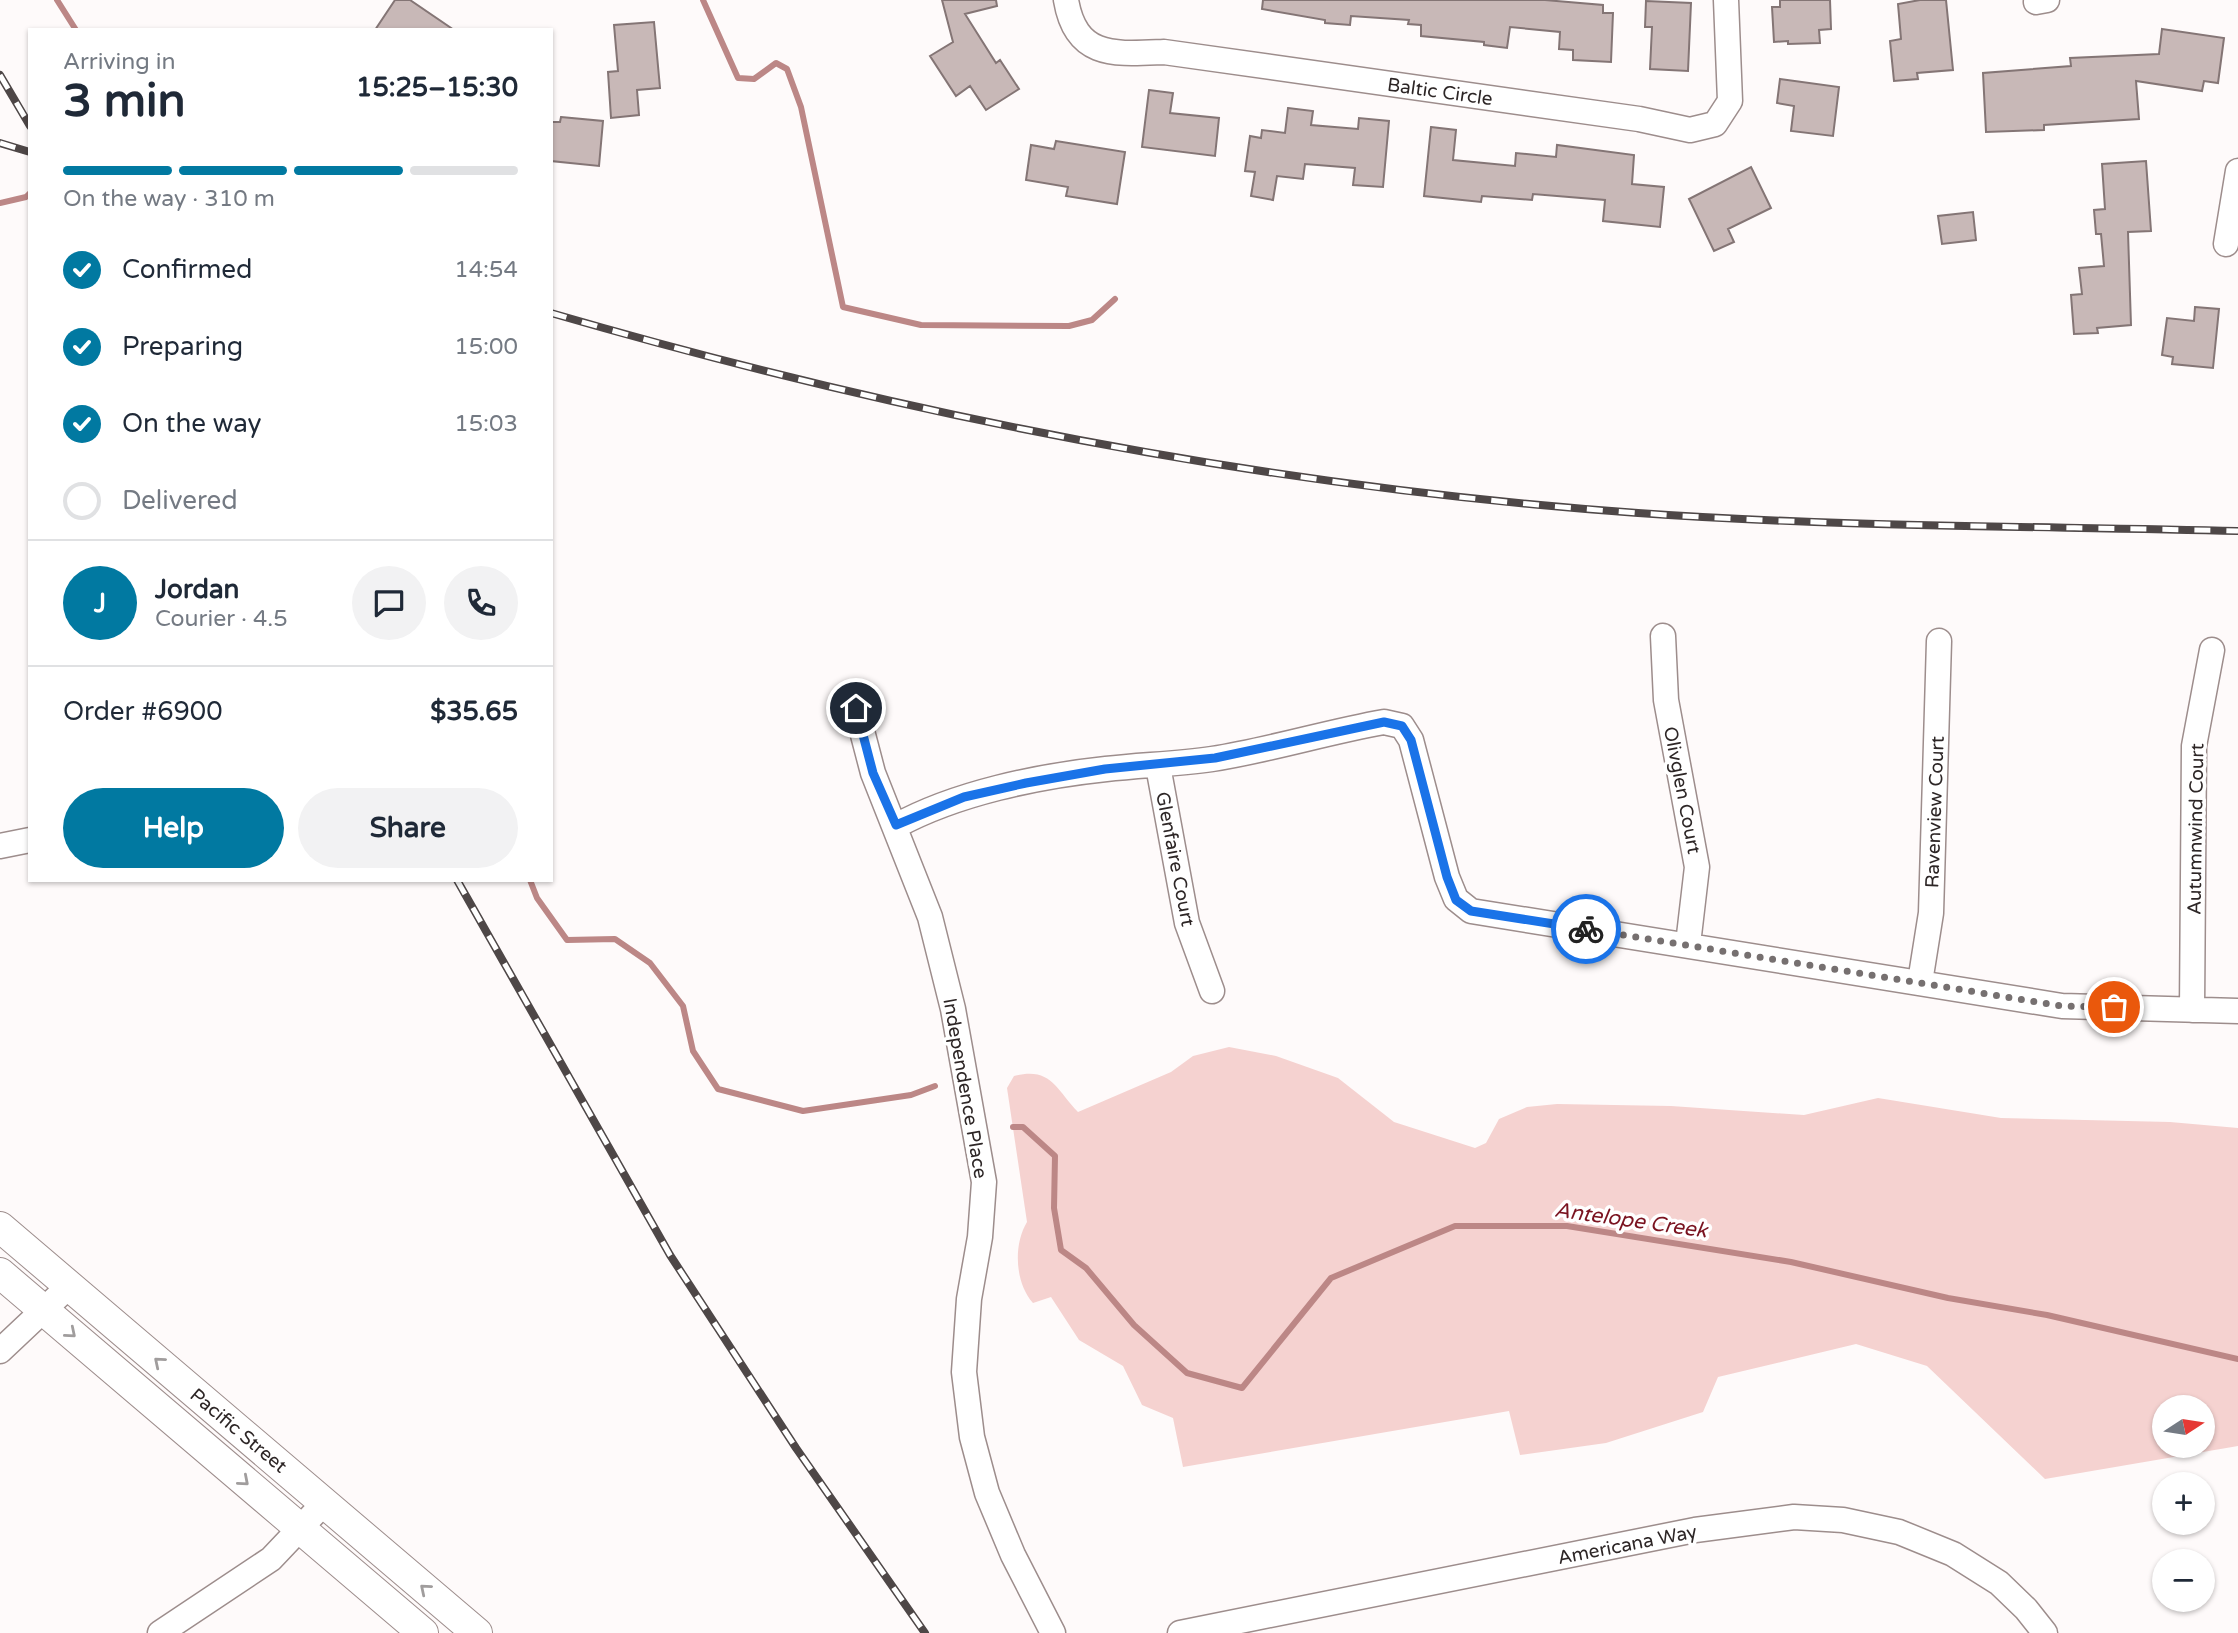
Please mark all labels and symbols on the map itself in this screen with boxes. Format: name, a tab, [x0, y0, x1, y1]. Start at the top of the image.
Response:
street label: Baltic Circle	[1386, 74, 1494, 110]
pin	[826, 678, 886, 738]
street label: Olivglen Court	[1659, 725, 1705, 856]
street label: Ravenview Court	[1921, 736, 1949, 888]
street label: Autumnwind Court	[2184, 743, 2208, 915]
street label: Glenfaire Court	[1151, 790, 1199, 928]
courier	[1551, 894, 1621, 964]
pin	[2084, 977, 2144, 1037]
street label: Independence Place	[938, 996, 992, 1180]
water label: Antelope Creek	[1553, 1197, 1710, 1244]
one-way arrow	[62, 1325, 75, 1337]
one-way arrow	[154, 1358, 167, 1370]
street label: Pacific Street	[186, 1384, 291, 1478]
north arrow	[2152, 1395, 2216, 1458]
one-way arrow	[235, 1473, 248, 1485]
street label: Americana Way	[1556, 1521, 1699, 1569]
one-way arrow	[421, 1585, 434, 1597]

